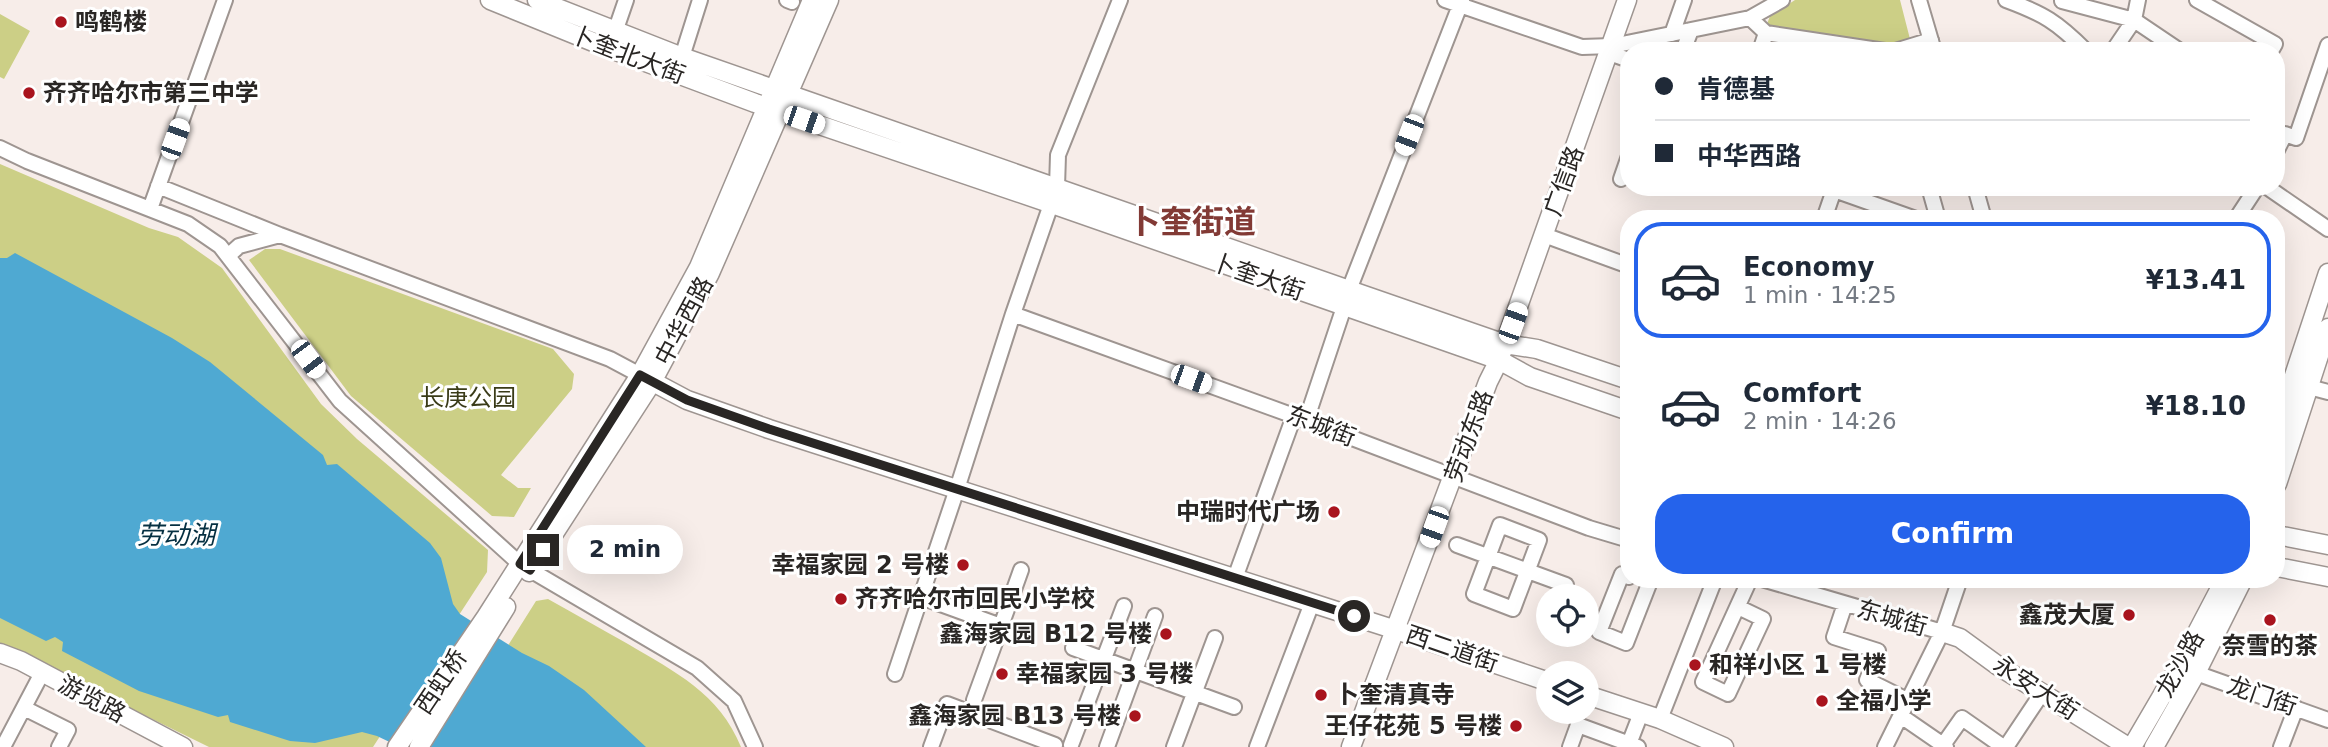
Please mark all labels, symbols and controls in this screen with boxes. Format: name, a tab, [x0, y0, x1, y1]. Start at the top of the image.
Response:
place label: 鸣鹤楼	[75, 8, 147, 36]
marker: 鸣鹤楼	[53, 14, 69, 30]
street label: 卜奎北大街	[567, 20, 689, 90]
text: 肯德基	[1697, 74, 1775, 104]
place label: 齐齐哈尔市第三中学	[43, 79, 259, 107]
marker: 齐齐哈尔市第三中学	[21, 85, 37, 101]
car	[781, 103, 828, 137]
car	[1392, 112, 1427, 158]
car	[158, 116, 193, 162]
text: 中华西路	[1697, 141, 1801, 171]
street label: 广信路	[1539, 142, 1589, 220]
district label: 卜奎街道	[1128, 203, 1256, 241]
street label: 卜奎大街	[1208, 248, 1308, 306]
icon: car	[1659, 249, 1722, 312]
text: Economy	[1743, 252, 1874, 282]
text: ¥13.41	[2146, 265, 2246, 295]
street label: 中华西路	[649, 272, 719, 370]
text: 1 min · 14:25	[1743, 282, 1897, 308]
car	[1496, 300, 1531, 346]
car	[287, 336, 330, 382]
car	[1168, 362, 1215, 396]
icon: car	[1659, 375, 1722, 438]
text: Comfort	[1743, 378, 1861, 408]
park label: 长庚公园	[420, 384, 516, 412]
street label: 劳动东路	[1439, 386, 1499, 486]
text: ¥18.10	[2146, 391, 2246, 421]
street label: 东城街	[1282, 400, 1360, 452]
text: 2 min · 14:26	[1743, 408, 1897, 434]
button: Confirm	[1655, 494, 2250, 574]
place label: 中瑞时代广场	[1176, 498, 1320, 526]
marker: 中瑞时代广场	[1326, 504, 1342, 520]
car	[1417, 504, 1452, 550]
water label: 劳动湖	[137, 520, 219, 550]
callout: 2 min	[568, 526, 683, 574]
route end	[527, 534, 559, 566]
text: 2 min	[589, 536, 661, 562]
place label: 幸福家园 2 号楼	[772, 551, 949, 579]
marker: 幸福家园 2 号楼	[955, 557, 971, 573]
map controls	[1536, 584, 1599, 724]
button: locate	[1536, 584, 1599, 647]
place label: 齐齐哈尔市回民小学校	[855, 585, 1095, 613]
marker: 齐齐哈尔市回民小学校	[833, 591, 849, 607]
street label: 东城街	[1854, 595, 1930, 641]
route start	[1338, 600, 1370, 632]
place label: 鑫茂大厦	[2019, 601, 2115, 629]
marker: 鑫茂大厦	[2121, 607, 2137, 623]
marker: 奈雪的茶	[2262, 612, 2278, 628]
place label: 鑫海家园 B12 号楼	[940, 620, 1152, 648]
street label: 西二道街	[1402, 620, 1502, 678]
marker: 鑫海家园 B12 号楼	[1158, 626, 1174, 642]
street label: 龙沙路	[2150, 626, 2210, 702]
place label: 奈雪的茶	[2222, 632, 2318, 660]
street label: 西虹桥	[409, 644, 473, 720]
street label: 永安大街	[1988, 650, 2084, 726]
place label: 和祥小区 1 号楼	[1709, 651, 1886, 679]
marker: 和祥小区 1 号楼	[1687, 657, 1703, 673]
place label: 幸福家园 3 号楼	[1016, 660, 1193, 688]
button: layers	[1536, 661, 1599, 724]
marker: 幸福家园 3 号楼	[994, 666, 1010, 682]
street label: 游览路	[54, 670, 130, 728]
street label: 龙门街	[2223, 671, 2301, 721]
place label: 卜奎清真寺	[1335, 681, 1455, 709]
marker: 卜奎清真寺	[1313, 687, 1329, 703]
place label: 全福小学	[1836, 687, 1932, 715]
marker: 全福小学	[1814, 693, 1830, 709]
place label: 鑫海家园 B13 号楼	[909, 702, 1121, 730]
marker: 鑫海家园 B13 号楼	[1127, 708, 1143, 724]
place label: 王仔花苑 5 号楼	[1325, 712, 1502, 740]
marker: 王仔花苑 5 号楼	[1508, 718, 1524, 734]

